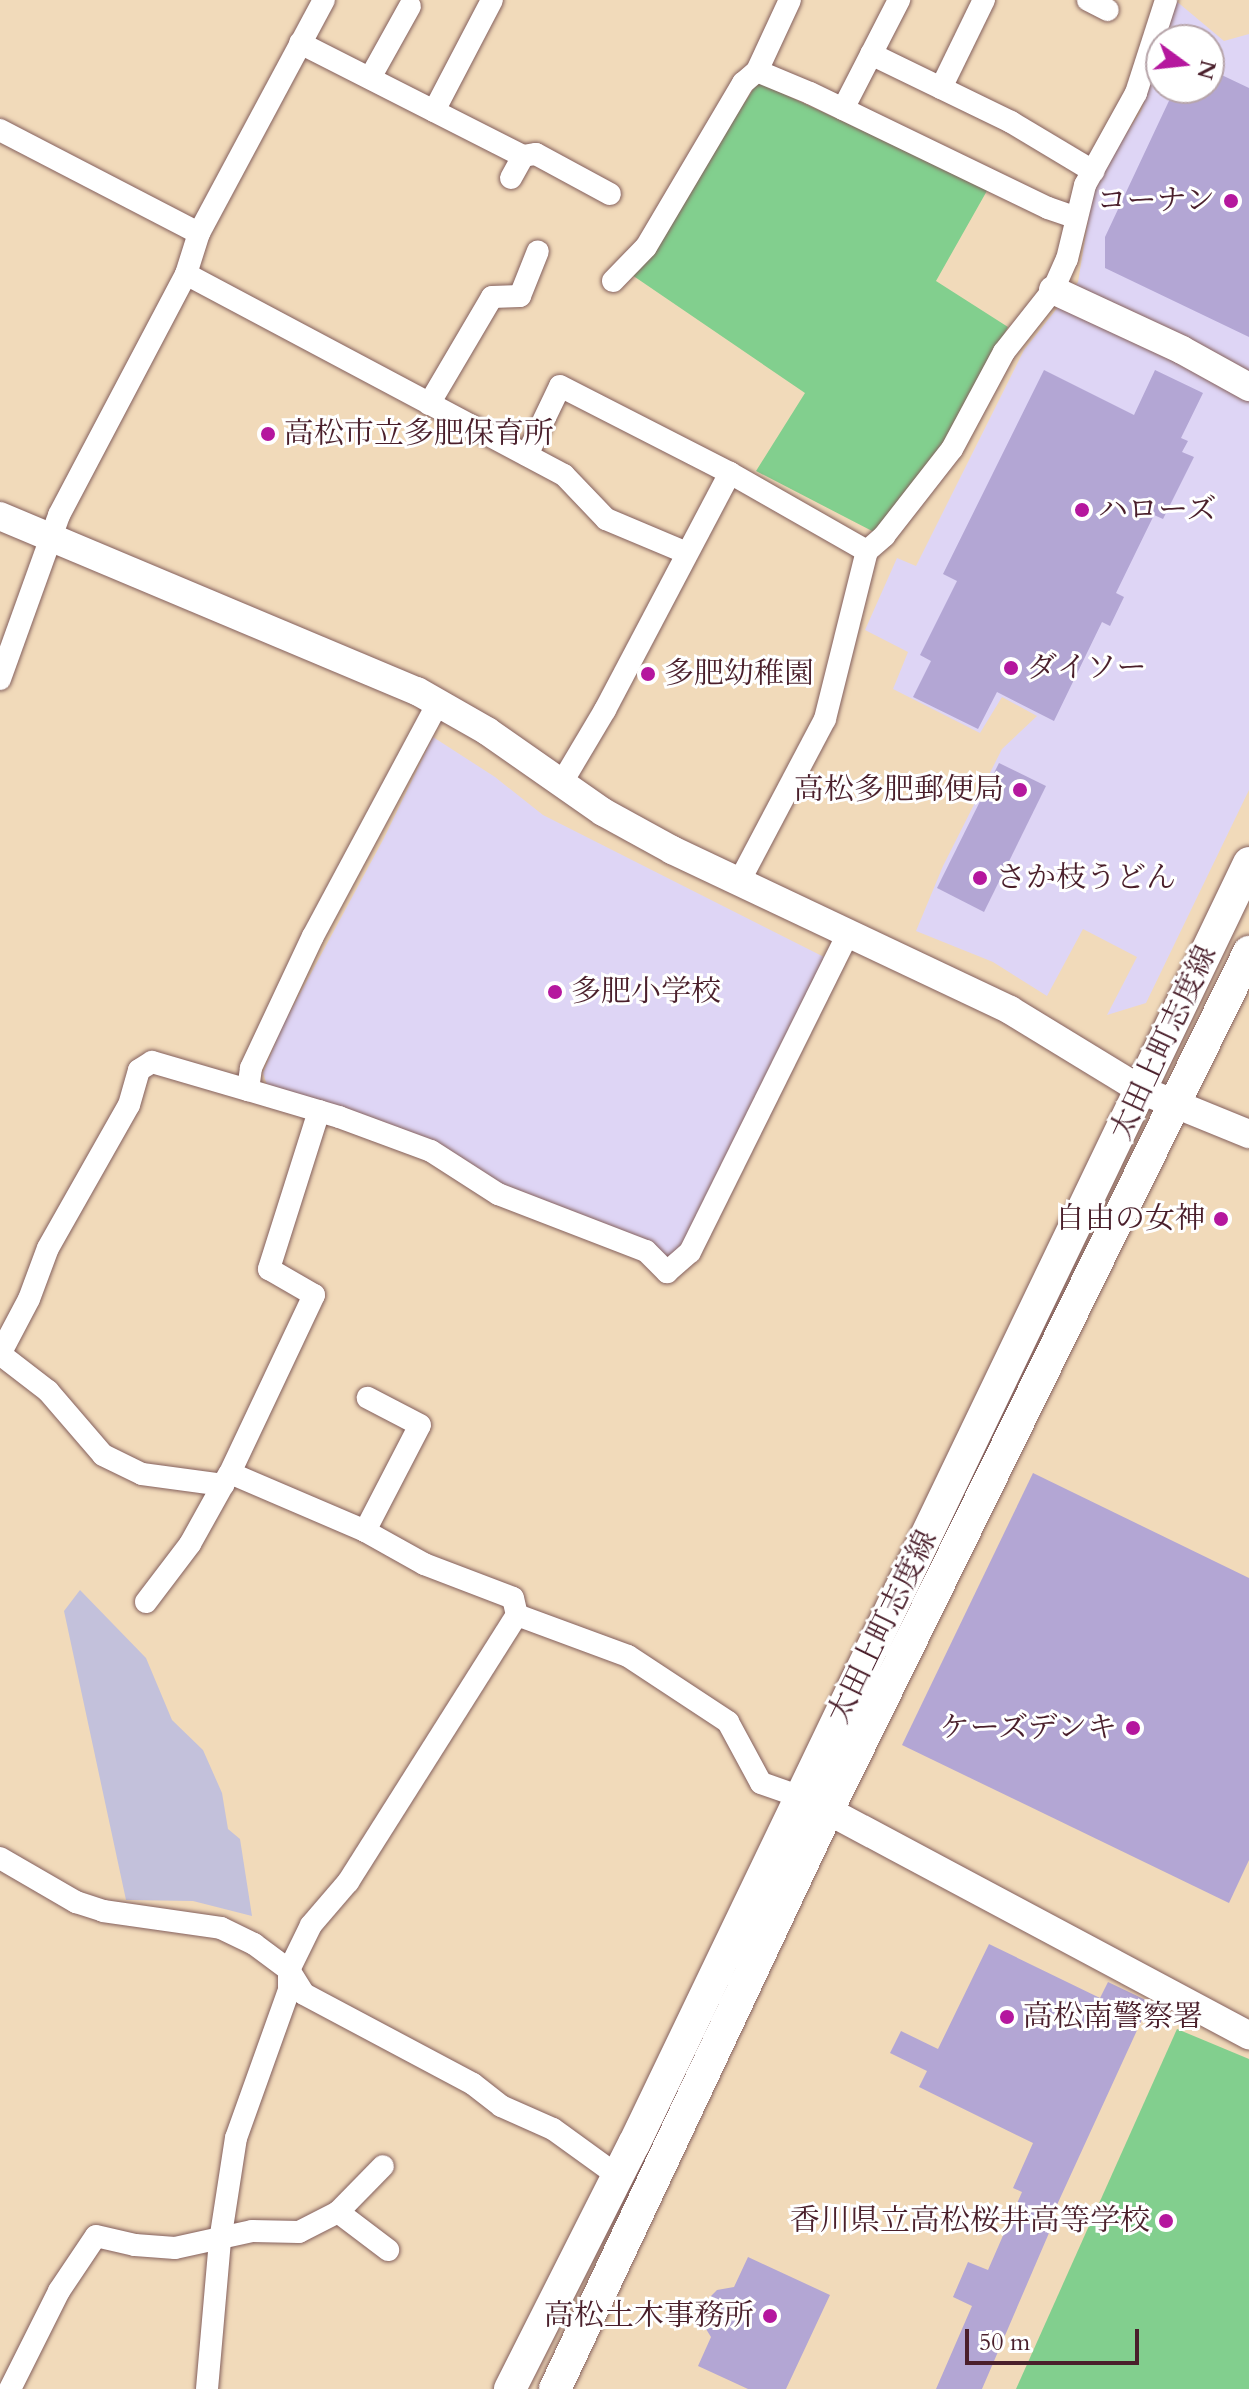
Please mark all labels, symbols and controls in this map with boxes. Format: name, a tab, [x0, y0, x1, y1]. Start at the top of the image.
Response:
north arrow	[1145, 24, 1225, 104]
text: N	[1189, 57, 1223, 83]
place label: コーナン	[1095, 183, 1215, 219]
marker: コーナン	[1222, 192, 1240, 210]
place label: 高松市立多肥保育所	[284, 416, 554, 452]
marker: 高松市立多肥保育所	[259, 425, 277, 443]
place label: ハローズ	[1098, 492, 1218, 528]
marker: ハローズ	[1073, 501, 1091, 519]
place label: ダイソー	[1027, 650, 1147, 686]
place label: 多肥幼稚園	[664, 656, 814, 692]
marker: ダイソー	[1002, 659, 1020, 677]
marker: 多肥幼稚園	[639, 665, 657, 683]
place label: 高松多肥郵便局	[794, 772, 1004, 808]
marker: 高松多肥郵便局	[1011, 781, 1029, 799]
place label: さか枝うどん	[996, 860, 1176, 896]
marker: さか枝うどん	[971, 869, 989, 887]
street label: 太田上町志度線	[1103, 940, 1225, 1146]
place label: 多肥小学校	[571, 974, 721, 1010]
marker: 多肥小学校	[546, 983, 564, 1001]
place label: 自由の女神	[1055, 1201, 1205, 1237]
marker: 自由の女神	[1212, 1210, 1230, 1228]
street label: 太田上町志度線	[821, 1525, 945, 1729]
place label: ケーズデンキ	[937, 1710, 1117, 1746]
marker: ケーズデンキ	[1124, 1719, 1142, 1737]
place label: 高松南警察署	[1023, 1999, 1203, 2035]
marker: 高松南警察署	[998, 2008, 1016, 2026]
place label: 香川県立高松桜井高等学校	[790, 2203, 1150, 2239]
marker: 香川県立高松桜井高等学校	[1157, 2212, 1175, 2230]
place label: 高松土木事務所	[544, 2298, 754, 2334]
marker: 高松土木事務所	[761, 2307, 779, 2325]
scale bar	[969, 2313, 1143, 2363]
text: 50 m	[979, 2326, 1030, 2359]

